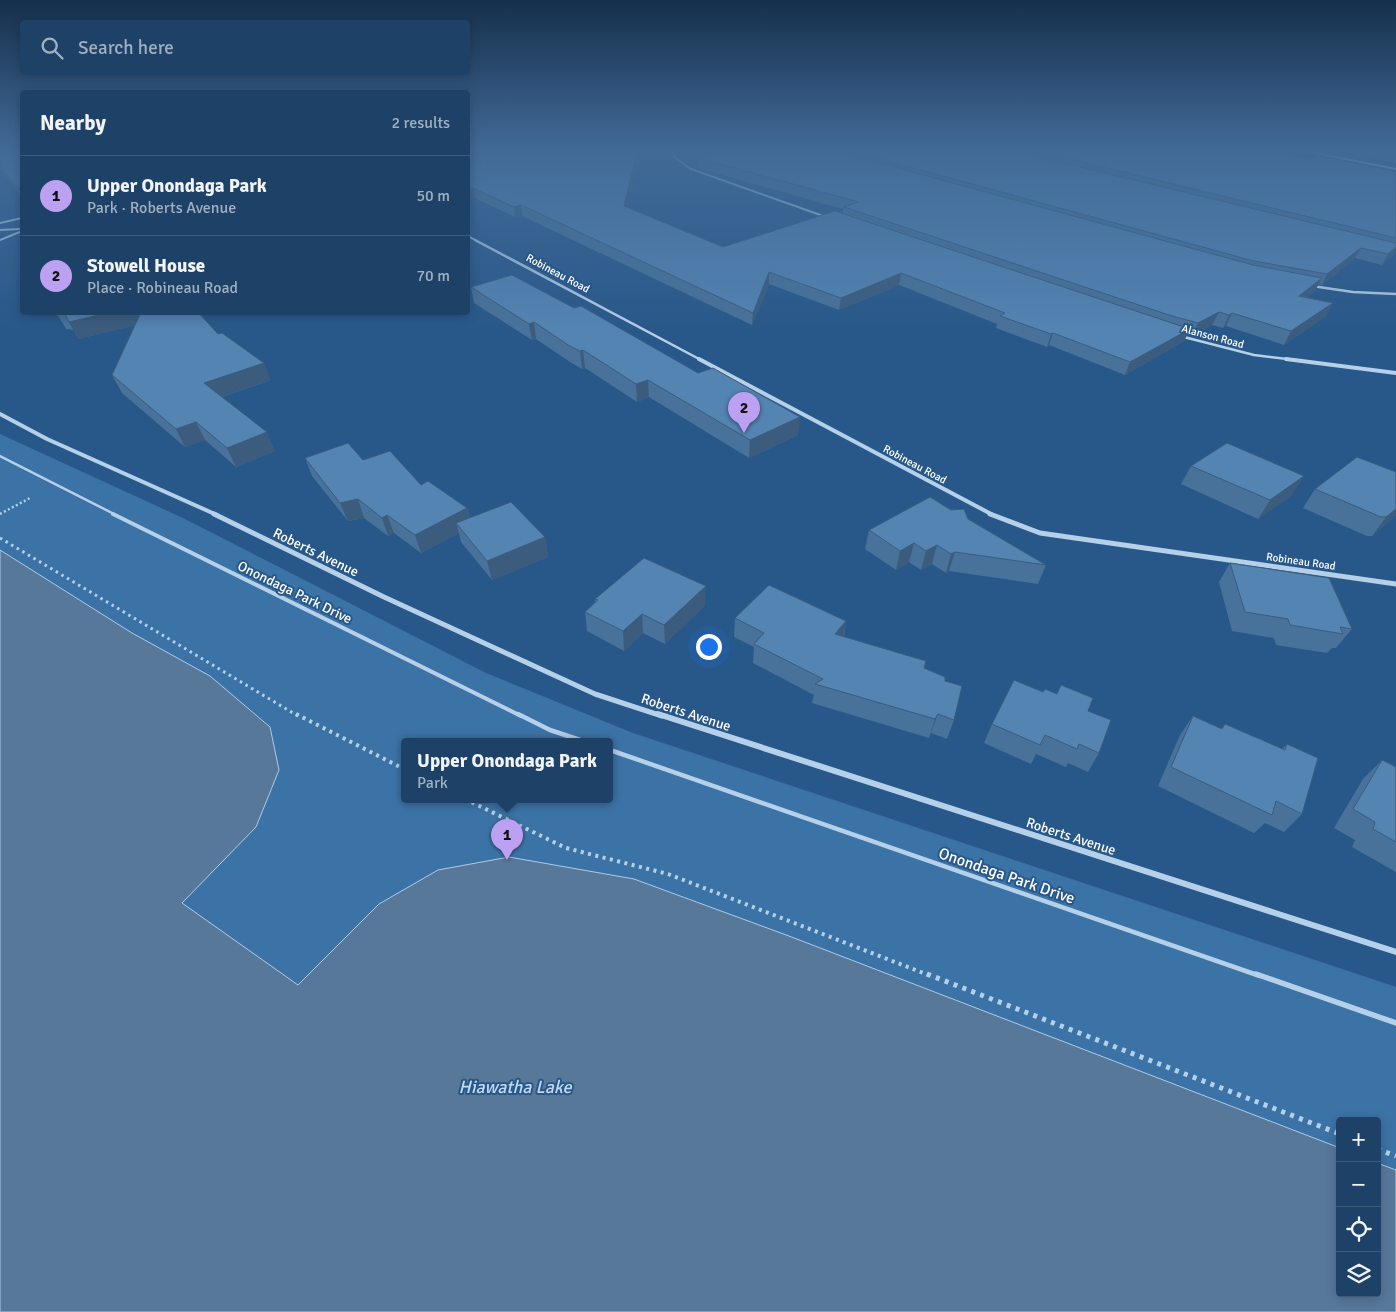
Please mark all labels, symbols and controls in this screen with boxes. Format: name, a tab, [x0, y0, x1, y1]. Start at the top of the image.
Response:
search box	[20, 20, 470, 75]
icon: search	[38, 34, 66, 62]
text: Search here	[78, 36, 174, 60]
text: Nearby	[40, 110, 106, 136]
text: 2 results	[391, 113, 450, 133]
text: Upper Onondaga Park	[87, 174, 267, 198]
text: 1	[52, 186, 60, 206]
text: 50 m	[416, 186, 450, 206]
text: Park · Roberts Avenue	[87, 198, 236, 218]
street label: Robineau Road	[524, 251, 592, 296]
text: Stowell House	[87, 254, 205, 278]
text: 2	[52, 266, 60, 286]
text: 70 m	[416, 266, 450, 286]
text: Place · Robineau Road	[87, 278, 238, 298]
street label: Alanson Road	[1180, 322, 1246, 351]
pin: 2	[728, 392, 760, 433]
street label: Robineau Road	[881, 442, 949, 487]
street label: Roberts Avenue	[270, 524, 361, 581]
street label: Robineau Road	[1265, 550, 1337, 573]
street label: Onondaga Park Drive	[235, 557, 355, 628]
your location	[696, 634, 722, 660]
street label: Roberts Avenue	[639, 690, 733, 735]
popup	[401, 738, 613, 803]
text: Upper Onondaga Park	[417, 749, 597, 773]
text: Park	[417, 773, 448, 793]
street label: Roberts Avenue	[1024, 814, 1118, 859]
pin: 1	[491, 819, 523, 860]
street label: Onondaga Park Drive	[936, 843, 1078, 909]
water label: Hiawatha Lake	[459, 1076, 572, 1098]
map controls	[1336, 1117, 1381, 1297]
button: +	[1336, 1117, 1381, 1162]
button: −	[1336, 1162, 1381, 1207]
button: locate	[1336, 1207, 1381, 1252]
button: layers	[1336, 1252, 1381, 1297]

